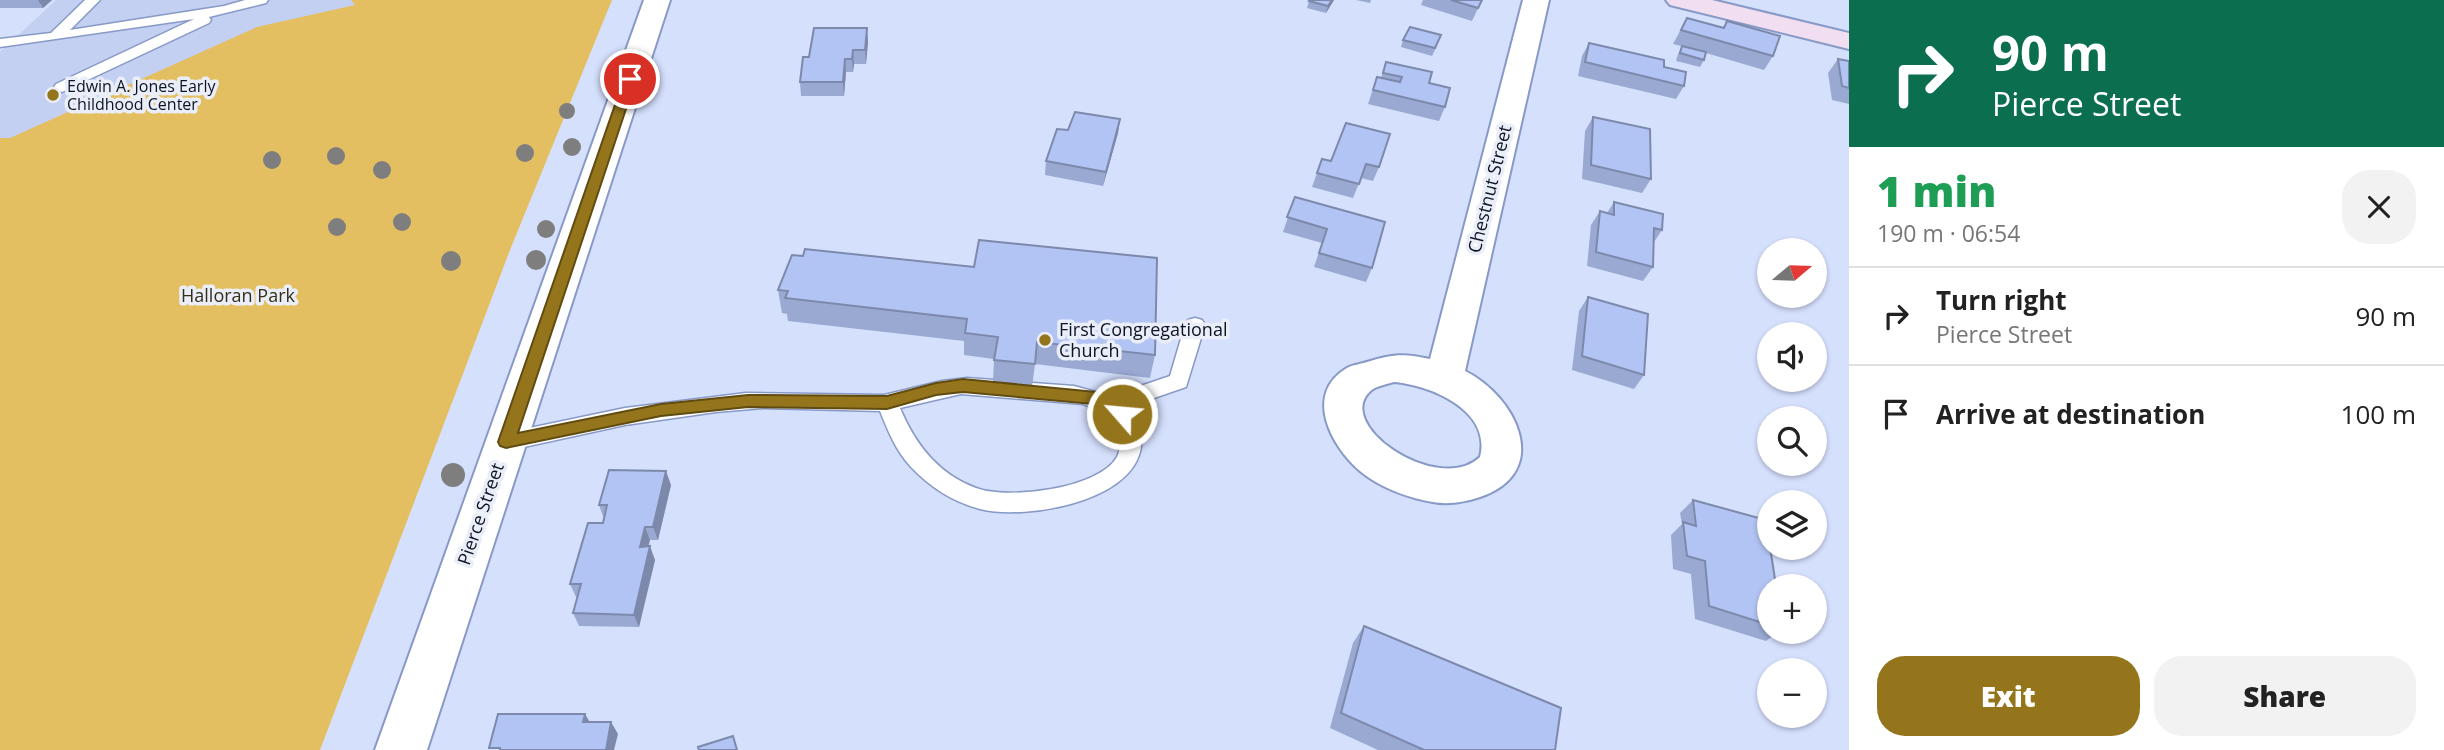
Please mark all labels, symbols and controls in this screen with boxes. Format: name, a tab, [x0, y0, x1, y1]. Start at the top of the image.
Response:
text: 90 m	[1992, 19, 2109, 85]
icon: right	[1877, 28, 1968, 119]
pin	[600, 49, 660, 109]
icon: arrive	[611, 60, 649, 98]
place label: Edwin A. Jones Early Childhood Center	[67, 75, 216, 115]
text: Pierce Street	[1992, 82, 2181, 125]
marker: Edwin A. Jones Early Childhood Center	[45, 87, 61, 103]
street label: Chestnut Street	[1462, 122, 1517, 255]
text: 1 min	[1877, 162, 1996, 219]
button: close	[2342, 170, 2416, 244]
text: 190 m · 06:54	[1877, 217, 2020, 249]
north arrow	[1757, 238, 1827, 308]
map controls	[1757, 238, 1827, 728]
text: Turn right	[1936, 282, 2067, 318]
park label: Halloran Park	[181, 283, 295, 307]
icon: right	[1877, 297, 1915, 335]
text: 90 m	[2355, 298, 2416, 334]
place label: First Congregational Church	[1059, 317, 1227, 362]
text: Pierce Street	[1936, 318, 2072, 350]
button: sound	[1757, 322, 1827, 392]
marker: First Congregational Church	[1037, 332, 1053, 348]
position arrow	[1085, 377, 1159, 451]
icon: arrive	[1877, 395, 1915, 433]
text: Arrive at destination	[1936, 396, 2205, 432]
text: 100 m	[2341, 396, 2416, 432]
button: search	[1757, 406, 1827, 476]
street label: Pierce Street	[451, 459, 509, 568]
button: layers	[1757, 490, 1827, 560]
button: +	[1757, 574, 1827, 644]
button: Exit	[1877, 656, 2140, 736]
button: Share	[2154, 656, 2416, 736]
button: −	[1757, 658, 1827, 728]

